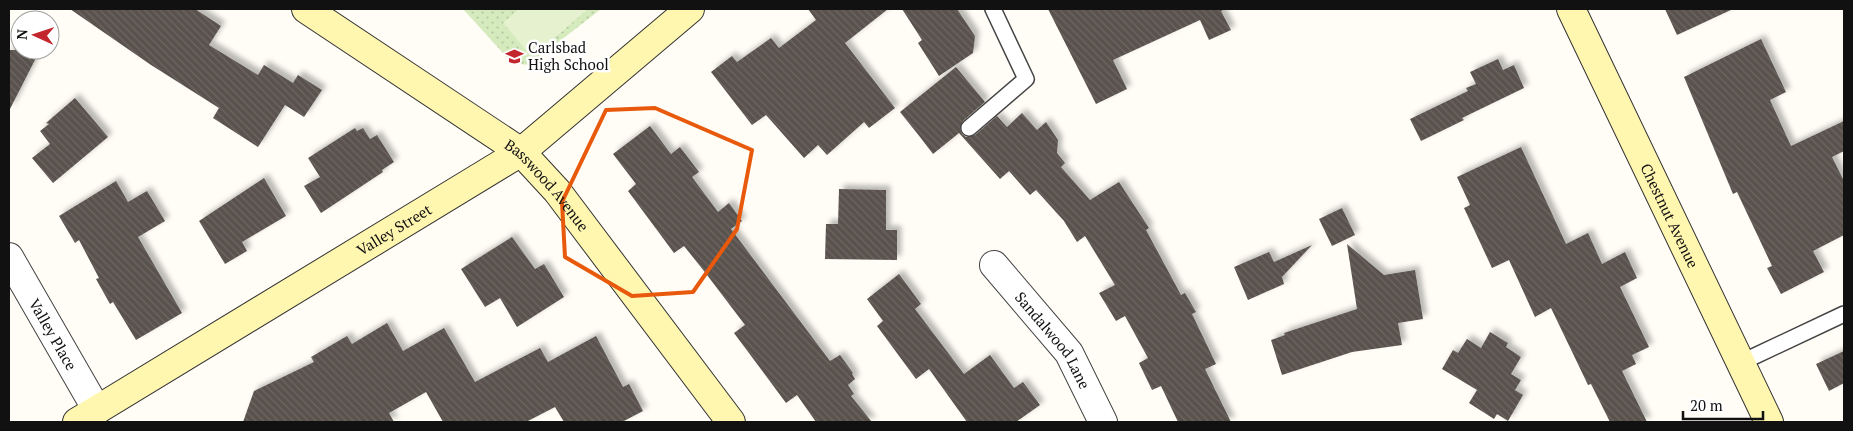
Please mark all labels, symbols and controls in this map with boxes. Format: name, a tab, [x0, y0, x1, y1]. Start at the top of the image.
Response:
north arrow	[10, 10, 60, 60]
text: N	[12, 28, 31, 40]
place label: Carlsbad High School	[528, 37, 609, 74]
school or university icon: Carlsbad High School	[504, 46, 524, 66]
street label: Basswood Avenue	[501, 134, 594, 235]
street label: Chestnut Avenue	[1636, 160, 1704, 271]
street label: Valley Street	[353, 199, 436, 260]
street label: Sandalwood Lane	[1011, 287, 1095, 392]
street label: Valley Place	[25, 295, 82, 374]
scale bar	[1683, 388, 1763, 420]
text: 20 m	[1690, 395, 1723, 415]

